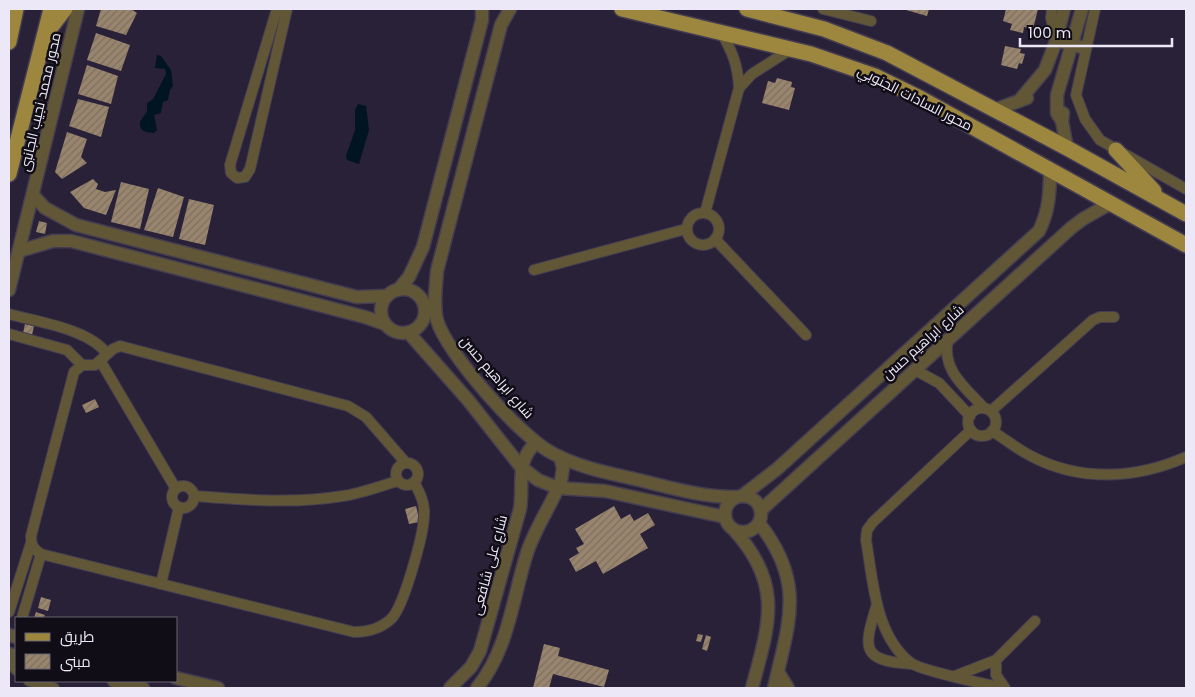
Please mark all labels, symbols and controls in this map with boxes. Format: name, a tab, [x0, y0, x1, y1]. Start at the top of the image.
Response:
scale bar	[1020, 15, 1172, 47]
text: 100 m	[1028, 22, 1071, 43]
street label: محور محمد نجيب الجانبى	[14, 31, 66, 173]
street label: محور السادات الجنوبي	[853, 60, 976, 137]
street label: شارع ابراهيم حسن	[878, 300, 968, 384]
street label: شارع ابراهيم حسن	[455, 331, 539, 423]
street label: شارع على شافعى	[466, 513, 512, 617]
legend	[15, 617, 178, 682]
text: طريق	[60, 626, 94, 647]
text: مبنى	[60, 651, 91, 672]

